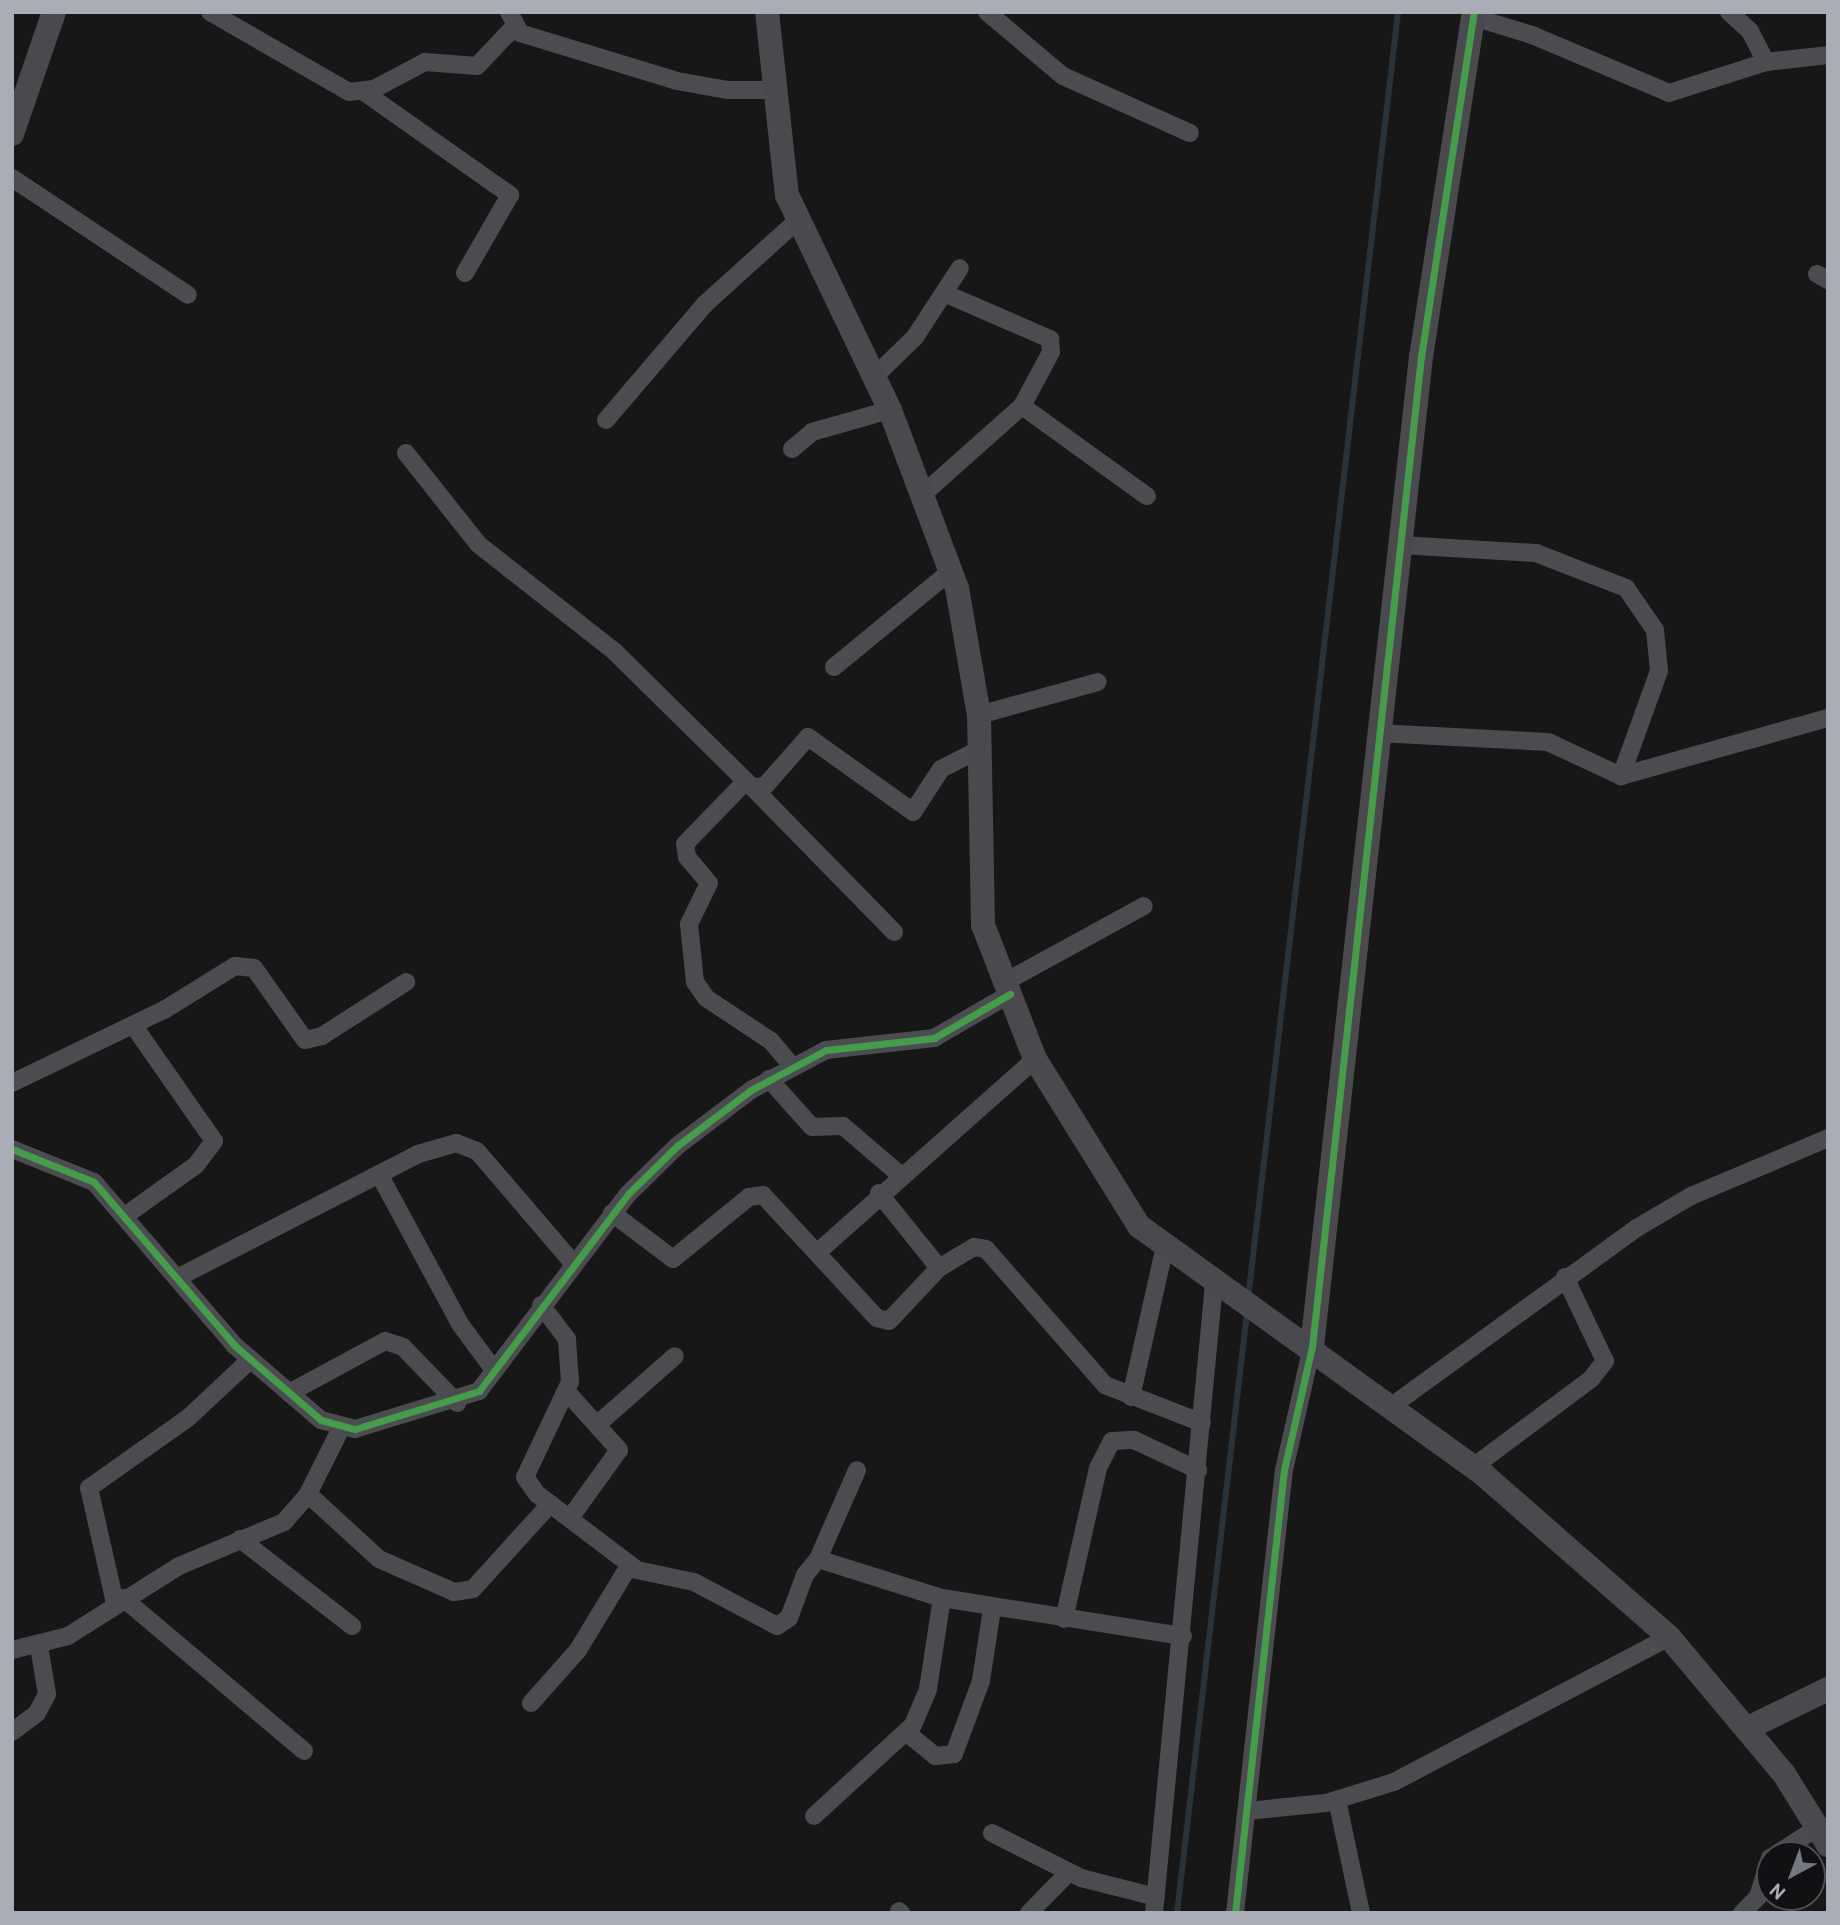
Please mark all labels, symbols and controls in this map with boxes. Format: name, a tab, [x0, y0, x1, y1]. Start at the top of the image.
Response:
north arrow	[1756, 1841, 1826, 1911]
text: N	[1766, 1877, 1792, 1904]

